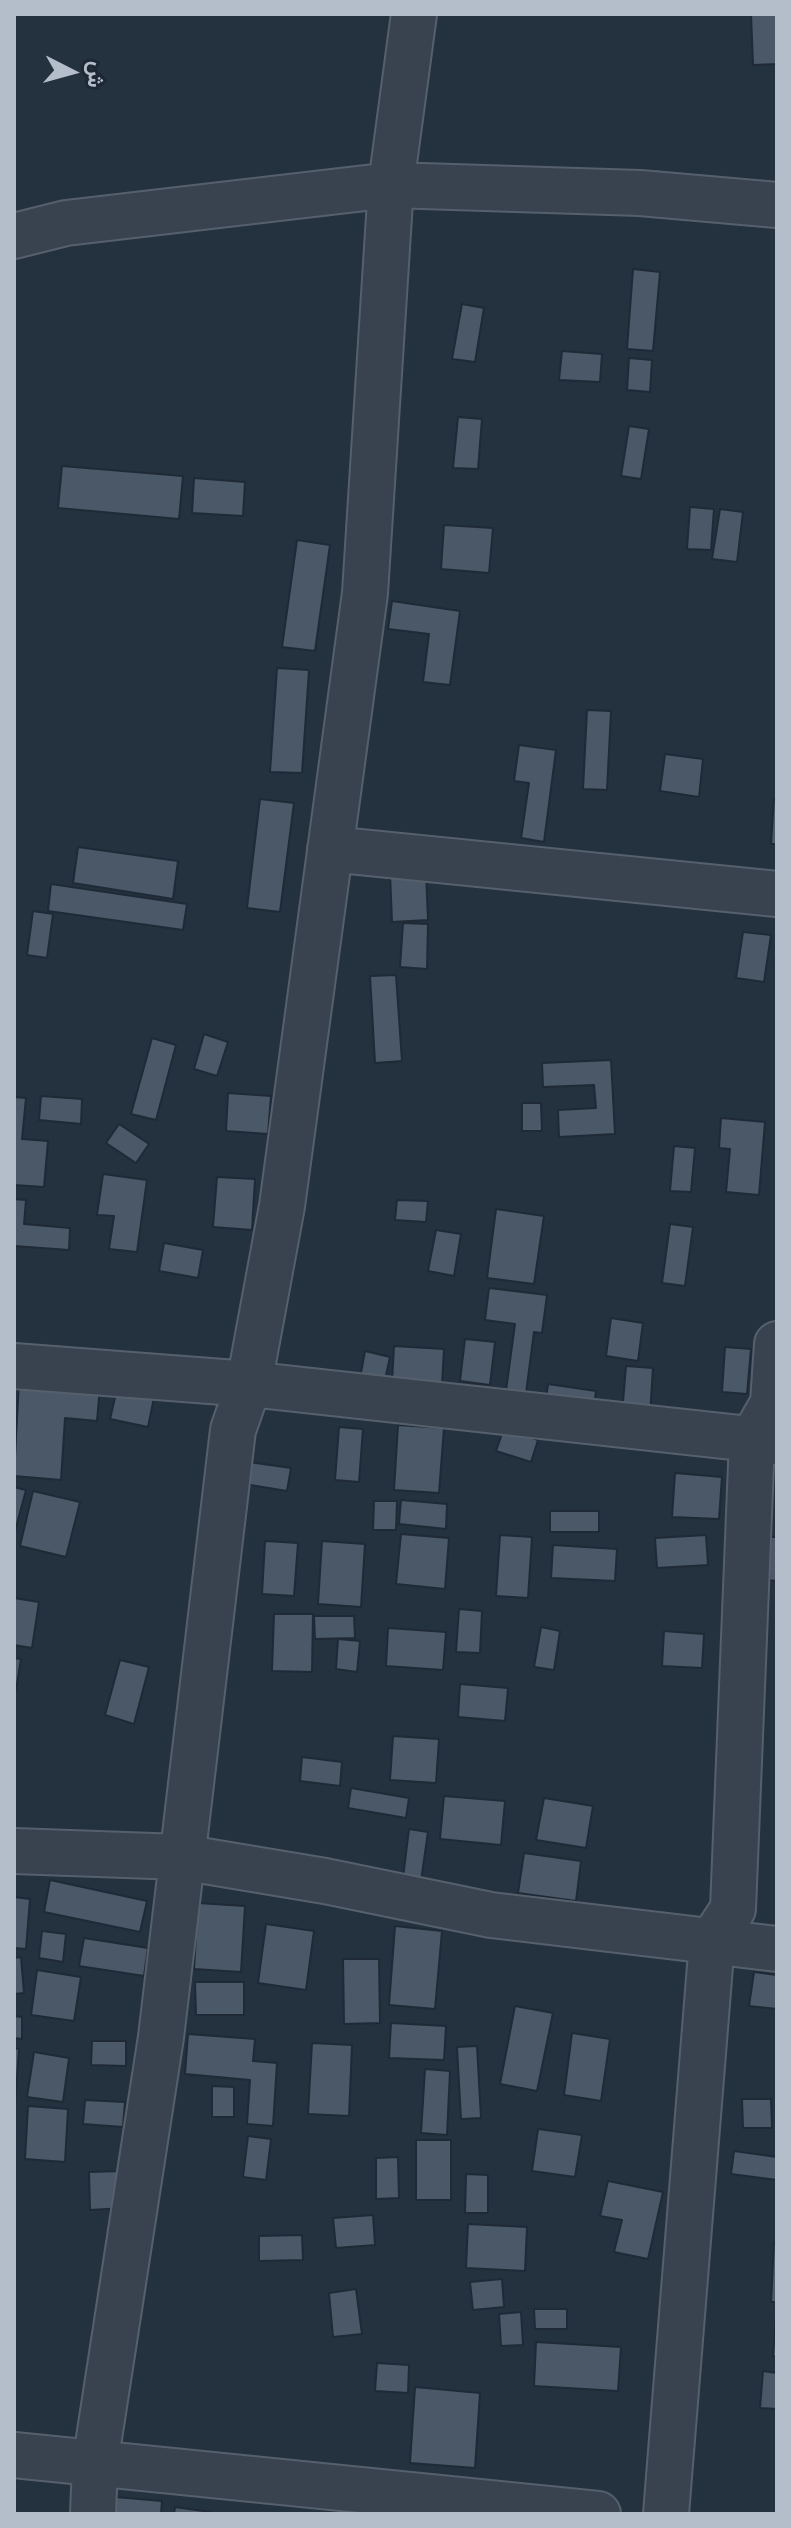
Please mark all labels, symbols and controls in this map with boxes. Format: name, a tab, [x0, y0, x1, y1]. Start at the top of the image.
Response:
north arrow	[32, 32, 112, 112]
text: ش	[81, 60, 112, 89]

